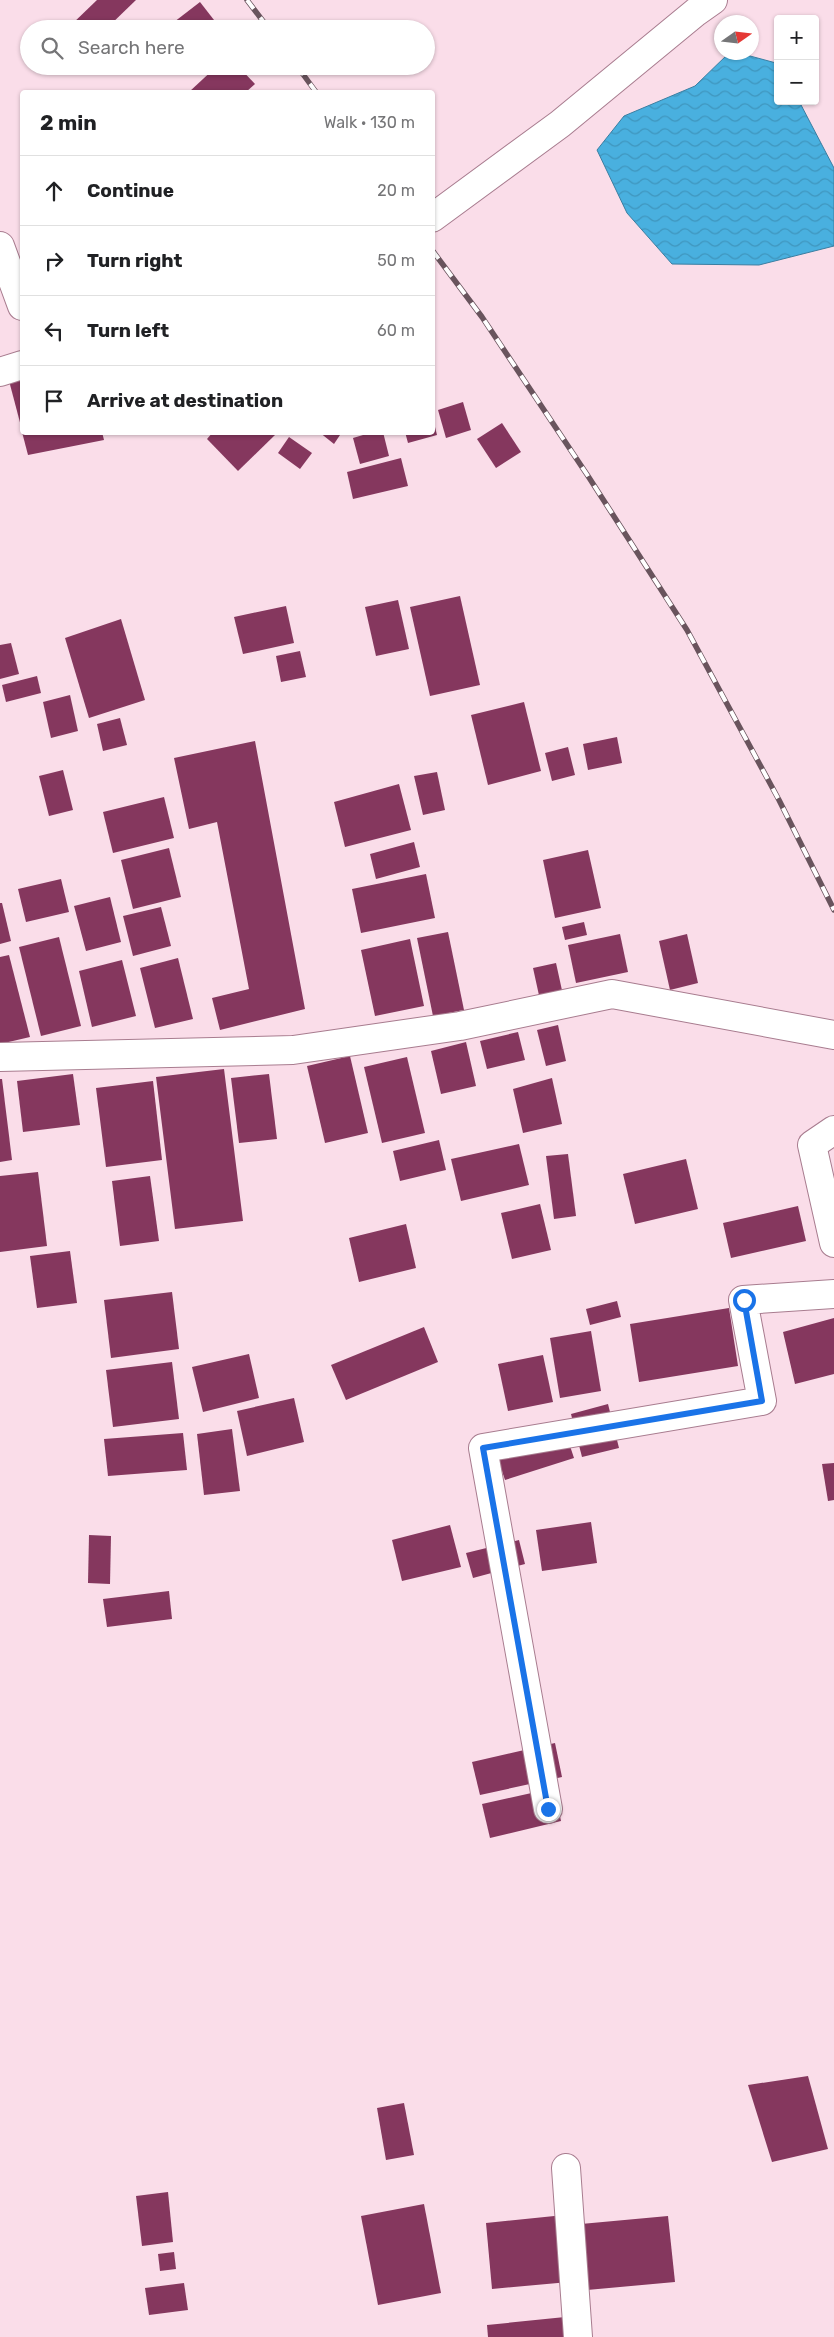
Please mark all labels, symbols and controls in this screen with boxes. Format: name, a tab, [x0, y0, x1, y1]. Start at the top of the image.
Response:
north arrow	[714, 15, 759, 60]
map controls	[774, 15, 819, 105]
button: +	[774, 15, 819, 60]
search box	[20, 20, 435, 75]
icon: search	[38, 34, 66, 62]
text: Search here	[78, 36, 185, 59]
button: −	[774, 60, 819, 105]
text: 2 min	[40, 110, 97, 135]
text: Walk · 130 m	[324, 113, 415, 132]
icon: ahead	[40, 177, 68, 205]
text: Continue	[87, 179, 174, 202]
text: 20 m	[377, 181, 415, 200]
icon: right	[40, 247, 68, 275]
text: Turn right	[87, 249, 182, 272]
text: 50 m	[377, 251, 415, 270]
icon: left	[40, 317, 68, 345]
text: Turn left	[87, 319, 169, 342]
text: 60 m	[377, 321, 415, 340]
icon: arrive	[40, 387, 68, 415]
text: Arrive at destination	[87, 389, 283, 412]
route start	[733, 1289, 756, 1312]
route end	[537, 1798, 560, 1821]

